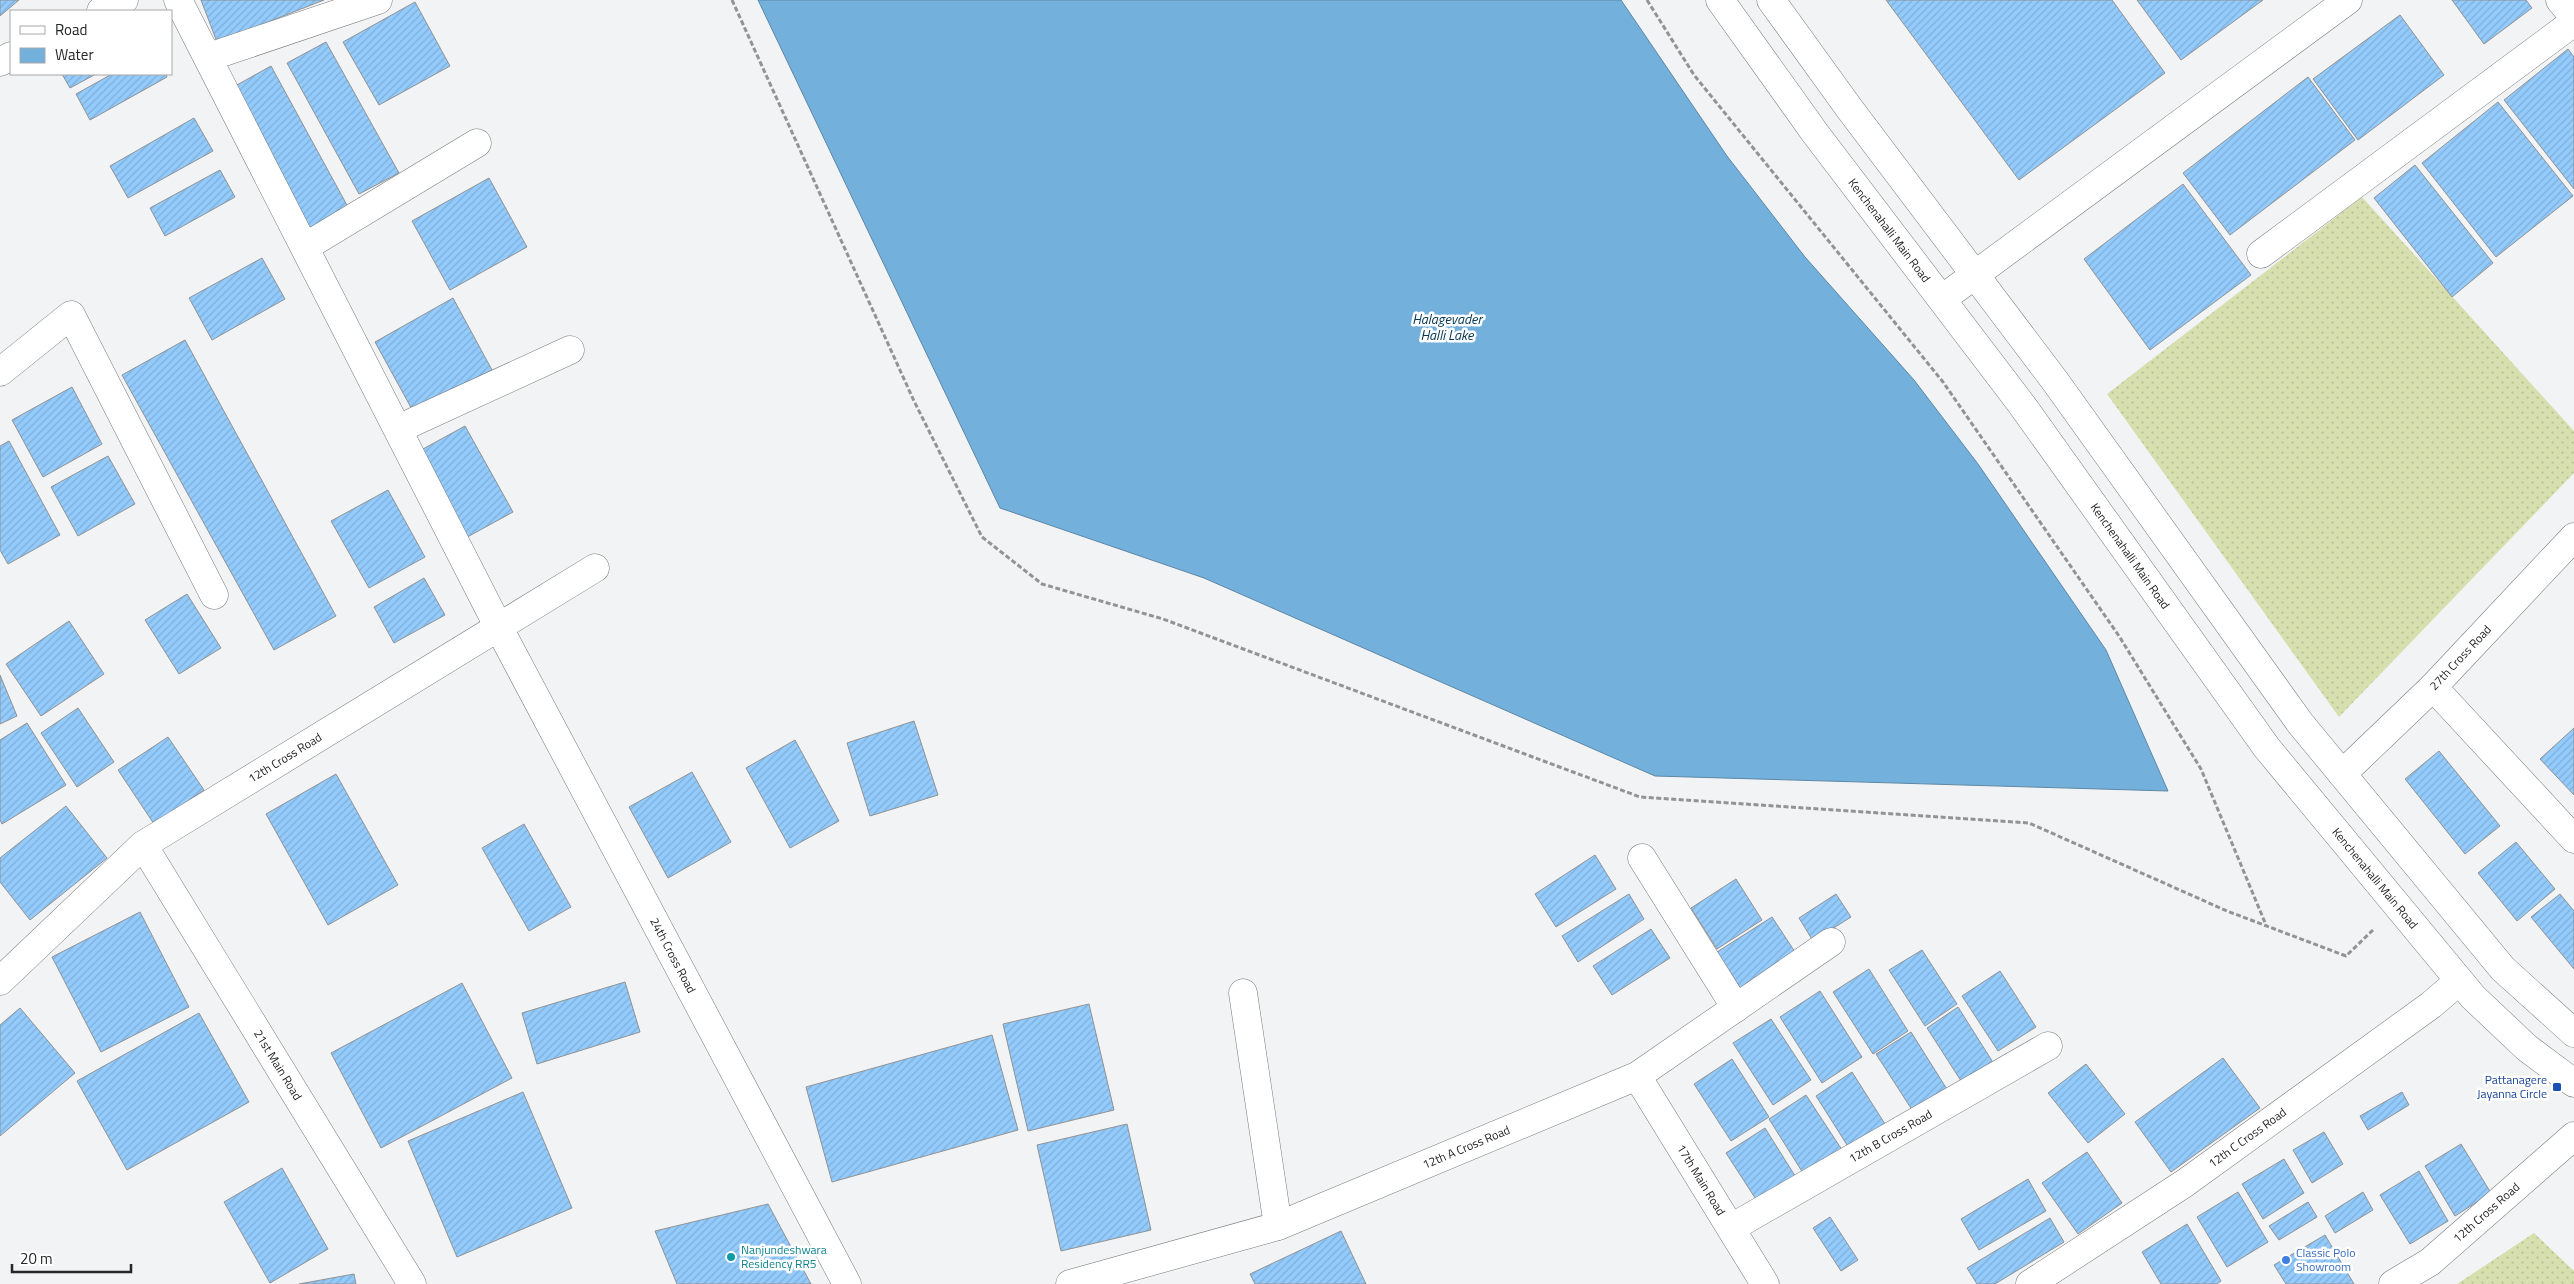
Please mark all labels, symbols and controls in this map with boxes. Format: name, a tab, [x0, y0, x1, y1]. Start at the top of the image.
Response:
legend	[10, 10, 172, 75]
text: Road	[55, 18, 87, 41]
text: Water	[55, 43, 94, 66]
street label: Kenchenahalli Main Road	[1844, 174, 1936, 286]
water label: Halagevader Halli Lake	[1412, 308, 1483, 345]
street label: Kenchenahalli Main Road	[2086, 499, 2175, 613]
street label: 27th Cross Road	[2425, 621, 2496, 694]
street label: 12th Cross Road	[244, 728, 325, 787]
street label: Kenchenahalli Main Road	[2328, 823, 2423, 933]
street label: 24th Cross Road	[645, 914, 701, 997]
street label: 21st Main Road	[249, 1026, 307, 1104]
place label: Pattanagere Jayanna Circle	[2477, 1070, 2547, 1103]
marker: Pattanagere Jayanna Circle	[2551, 1081, 2563, 1093]
street label: 12th C Cross Road	[2204, 1103, 2290, 1172]
street label: 12th B Cross Road	[1845, 1104, 1936, 1167]
street label: 12th A Cross Road	[1419, 1120, 1513, 1174]
street label: 17th Main Road	[1672, 1140, 1731, 1219]
street label: 12th Cross Road	[2448, 1178, 2524, 1247]
place label: Nanjundeshwara Residency RR5	[741, 1240, 827, 1273]
scale bar	[12, 1242, 131, 1274]
place label: Classic Polo Showroom	[2296, 1243, 2356, 1276]
text: 20 m	[20, 1247, 53, 1270]
marker: Nanjundeshwara Residency RR5	[725, 1251, 737, 1263]
marker: Classic Polo Showroom	[2280, 1254, 2292, 1266]

